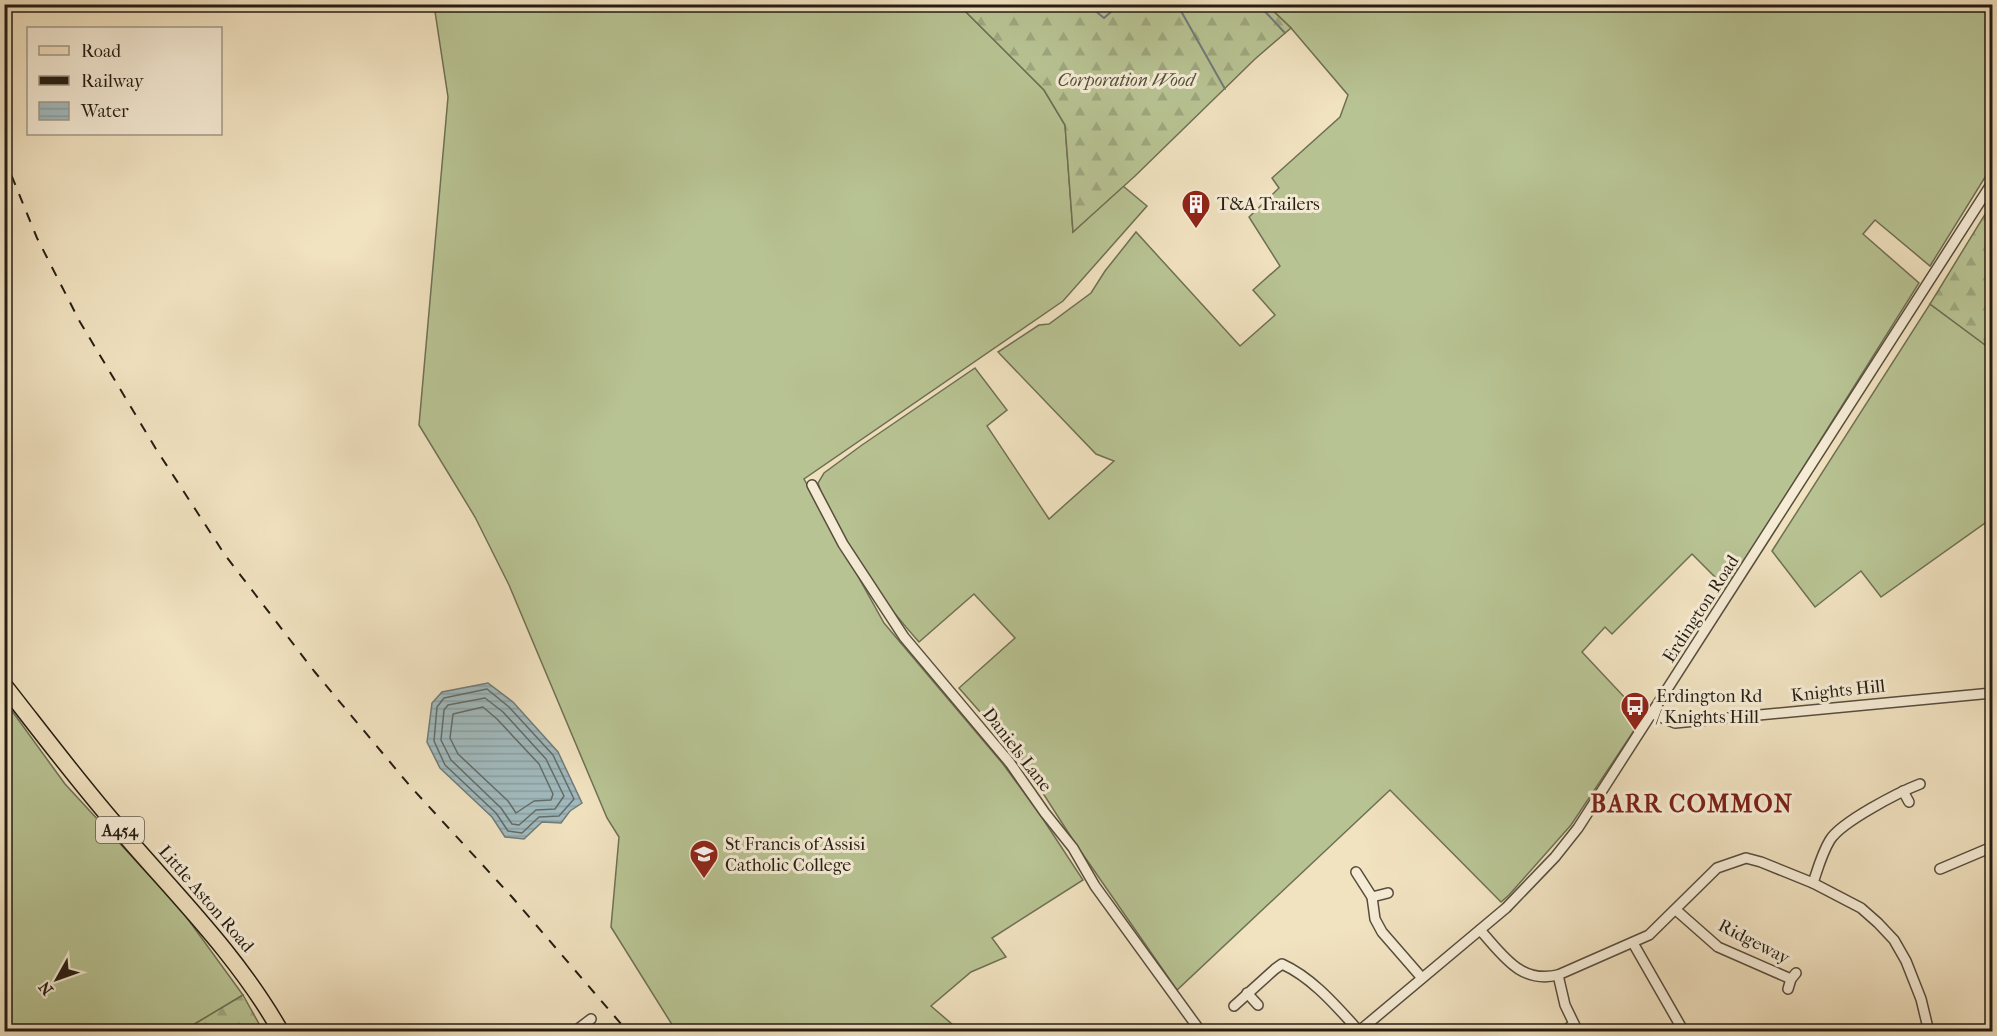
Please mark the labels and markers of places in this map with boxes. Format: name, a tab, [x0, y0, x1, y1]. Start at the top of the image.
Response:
building icon: T&A Trailers	[1180, 188, 1212, 230]
place label: T&A Trailers	[1217, 194, 1320, 215]
place label: Erdington Rd / Knights Hill	[1655, 686, 1763, 728]
bus stop icon: Erdington Rd / Knights Hill	[1619, 690, 1651, 732]
place label: St Francis of Assisi Catholic College	[725, 834, 866, 876]
school or university icon: St Francis of Assisi Catholic College	[688, 838, 720, 880]

